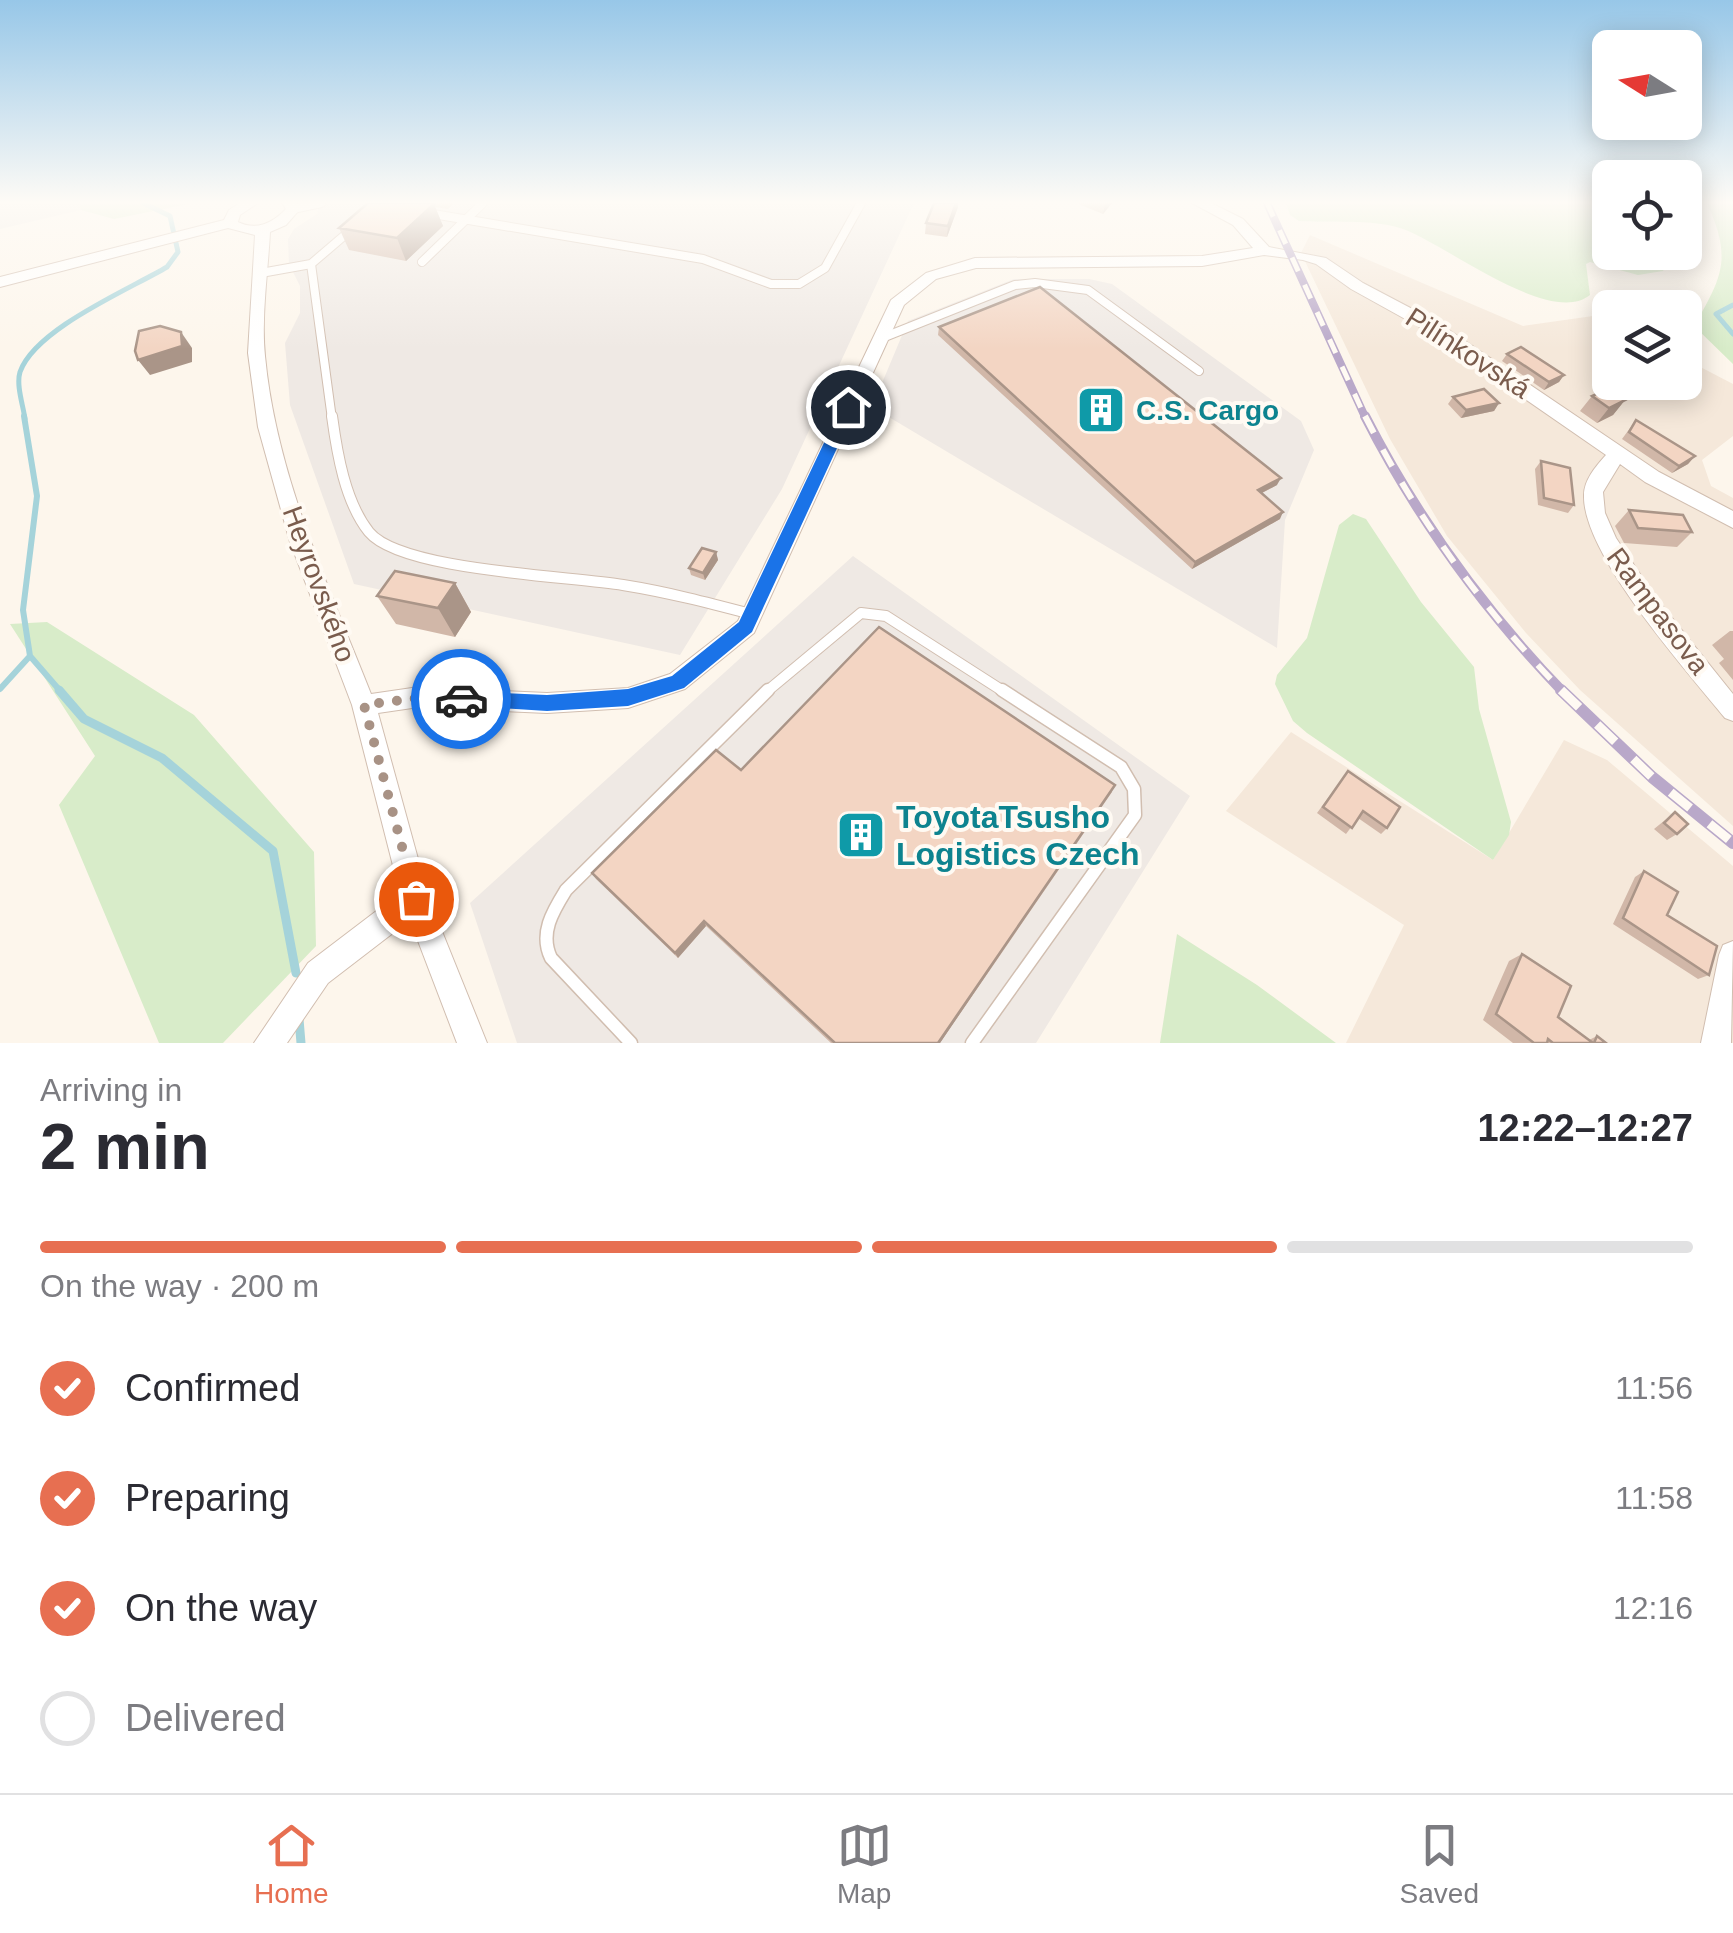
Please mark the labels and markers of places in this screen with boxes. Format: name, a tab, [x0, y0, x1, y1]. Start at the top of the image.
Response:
pin	[806, 365, 891, 450]
building icon: C.S. Cargo	[1075, 384, 1127, 436]
place label: C.S. Cargo	[1136, 395, 1279, 426]
place label: ToyotaTsusho Logistics Czech	[896, 799, 1140, 872]
building icon: ToyotaTsusho Logistics Czech	[835, 809, 887, 861]
pin	[374, 857, 459, 942]

